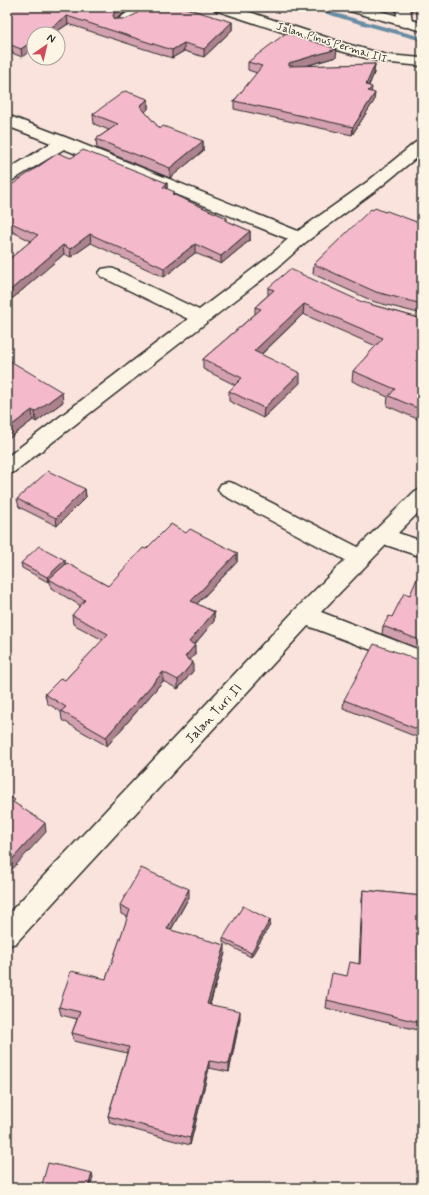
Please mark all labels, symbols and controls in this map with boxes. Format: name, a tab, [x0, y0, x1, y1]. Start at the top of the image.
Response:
street label: Jalan Pinus Permai III	[275, 19, 389, 67]
north arrow	[26, 26, 66, 66]
text: N	[44, 31, 58, 46]
street label: Jalan Turi II	[182, 681, 246, 748]

